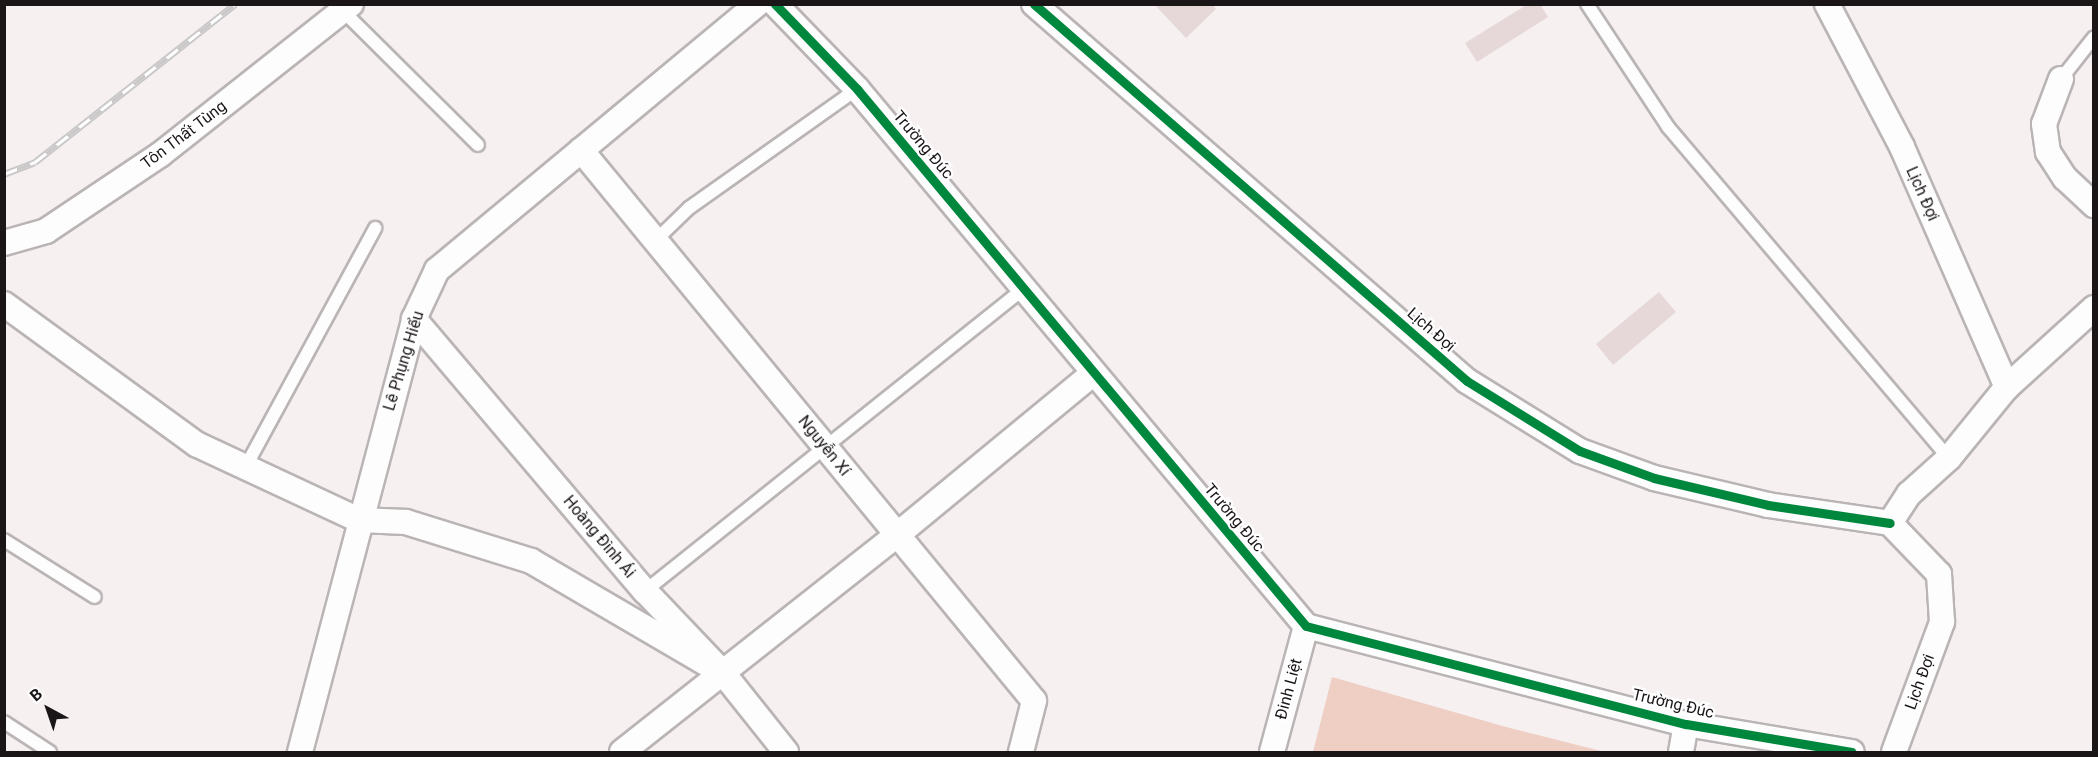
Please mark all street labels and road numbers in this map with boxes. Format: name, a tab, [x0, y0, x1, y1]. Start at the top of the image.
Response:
street label: Tôn Thất Tùng	[137, 97, 231, 173]
street label: Trường Đúc	[889, 107, 957, 183]
street label: Lịch Đợi	[1902, 164, 1942, 224]
street label: Lịch Đợi	[1403, 304, 1459, 356]
street label: Lê Phụng Hiểu	[380, 309, 428, 413]
street label: Nguyễn Xí	[794, 412, 854, 480]
street label: Trường Đúc	[1200, 480, 1268, 556]
street label: Hoàng Đình Ái	[559, 492, 639, 582]
street label: Lịch Đợi	[1901, 652, 1939, 712]
street label: Đinh Liệt	[1272, 656, 1306, 722]
street label: Trường Đúc	[1630, 685, 1716, 723]

